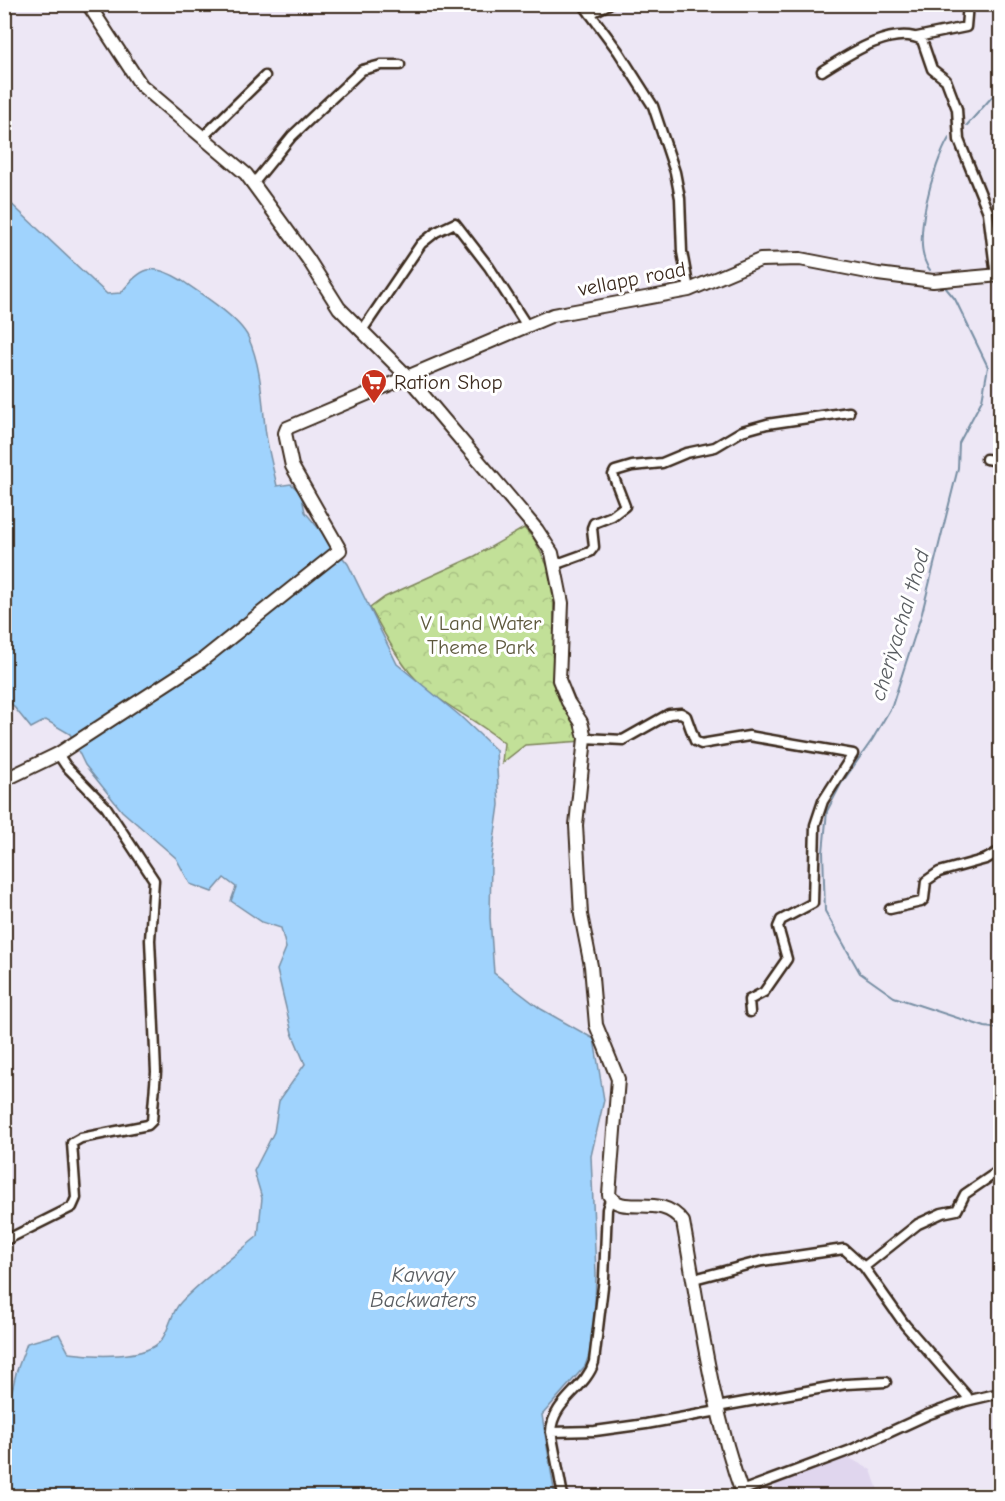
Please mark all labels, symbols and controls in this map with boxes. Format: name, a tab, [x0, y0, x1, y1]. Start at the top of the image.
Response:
street label: vellapp road	[575, 257, 688, 301]
supermarket icon: Ration Shop	[359, 367, 389, 405]
place label: Ration Shop	[394, 370, 503, 394]
water label: cheriyachal thod	[865, 545, 936, 704]
park label: V Land Water Theme Park	[421, 611, 542, 659]
water label: Kavvay Backwaters	[370, 1262, 477, 1313]

